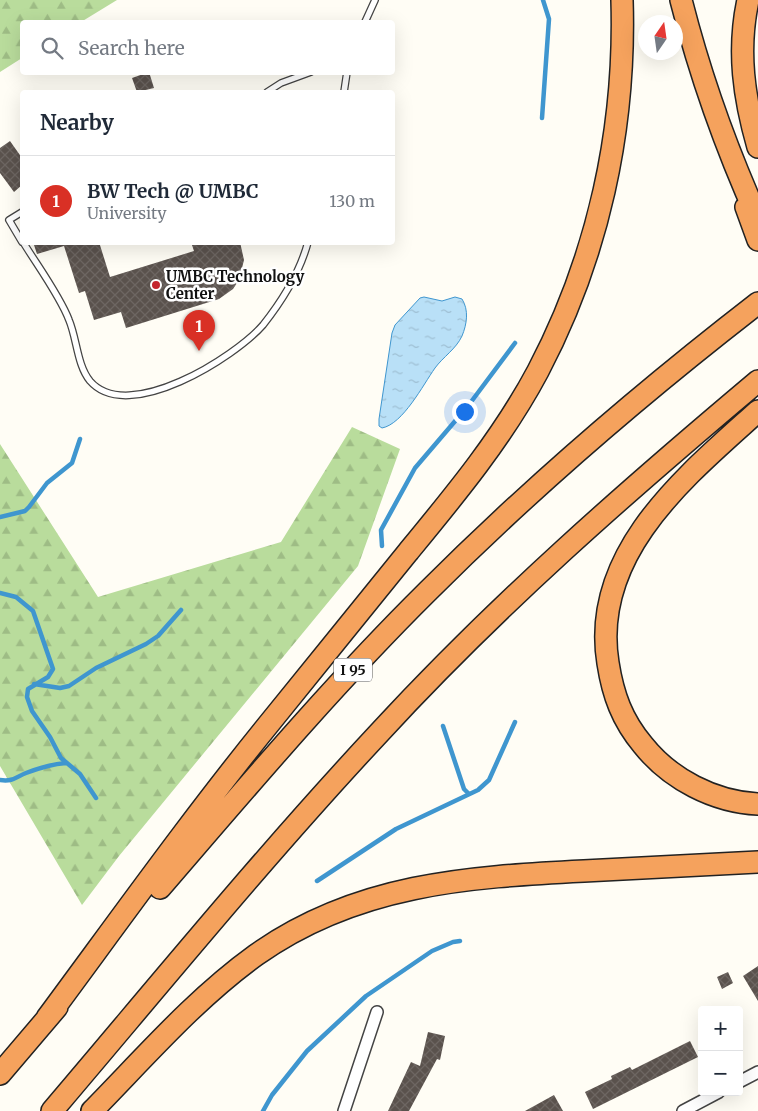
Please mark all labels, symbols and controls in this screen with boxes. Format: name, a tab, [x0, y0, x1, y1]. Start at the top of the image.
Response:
north arrow	[638, 15, 683, 60]
search box	[20, 20, 395, 75]
icon: search	[38, 34, 66, 62]
text: Search here	[78, 36, 185, 60]
text: Nearby	[40, 109, 114, 136]
text: BW Tech @ UMBC	[87, 179, 259, 203]
text: 1	[52, 191, 60, 211]
text: 130 m	[329, 191, 375, 211]
text: University	[87, 203, 167, 223]
place label: UMBC Technology Center	[166, 267, 304, 303]
marker: UMBC Technology Center	[150, 279, 162, 291]
pin: 1	[183, 310, 215, 351]
your location	[452, 399, 478, 425]
road number: I 95	[334, 658, 372, 682]
map controls	[698, 1006, 743, 1096]
button: +	[698, 1006, 743, 1051]
button: −	[698, 1051, 743, 1096]

